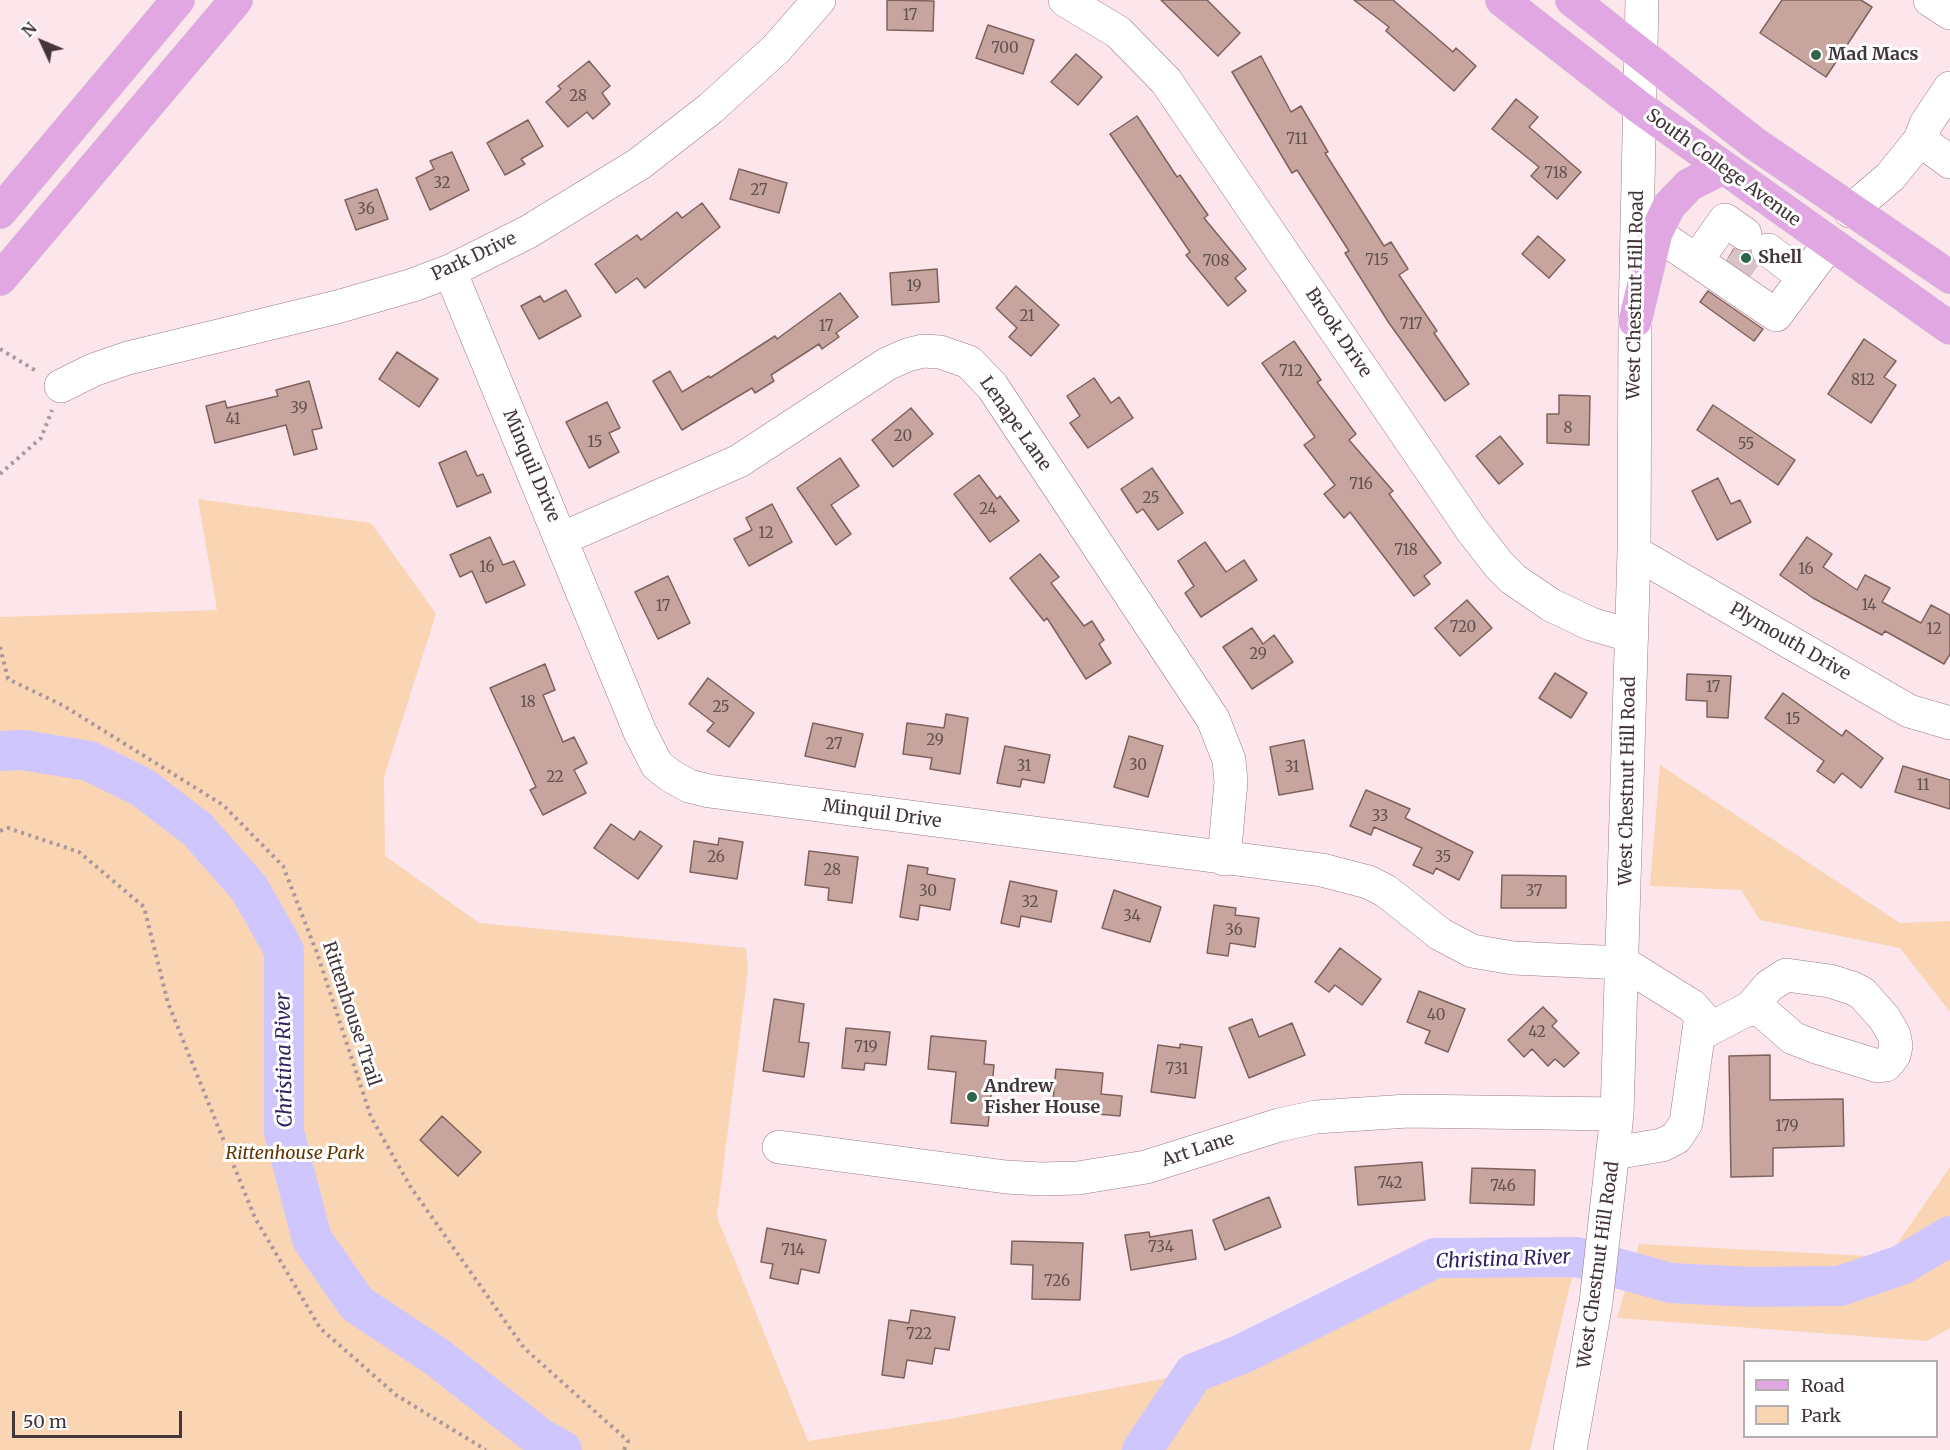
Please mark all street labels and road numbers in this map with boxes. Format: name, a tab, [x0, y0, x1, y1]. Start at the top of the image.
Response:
street label: South College Avenue	[1642, 105, 1804, 231]
street label: West Chestnut Hill Road	[1623, 190, 1649, 400]
street label: Park Drive	[428, 228, 520, 286]
street label: Brook Drive	[1300, 284, 1376, 382]
street label: Lenape Lane	[975, 373, 1055, 475]
street label: Minquil Drive	[498, 407, 564, 525]
street label: Plymouth Drive	[1726, 599, 1854, 685]
street label: West Chestnut Hill Road	[1615, 676, 1641, 886]
street label: Minquil Drive	[821, 795, 943, 833]
street label: Rittenhouse Trail	[317, 939, 385, 1089]
street label: Art Lane	[1159, 1128, 1237, 1172]
street label: West Chestnut Hill Road	[1574, 1160, 1624, 1370]

